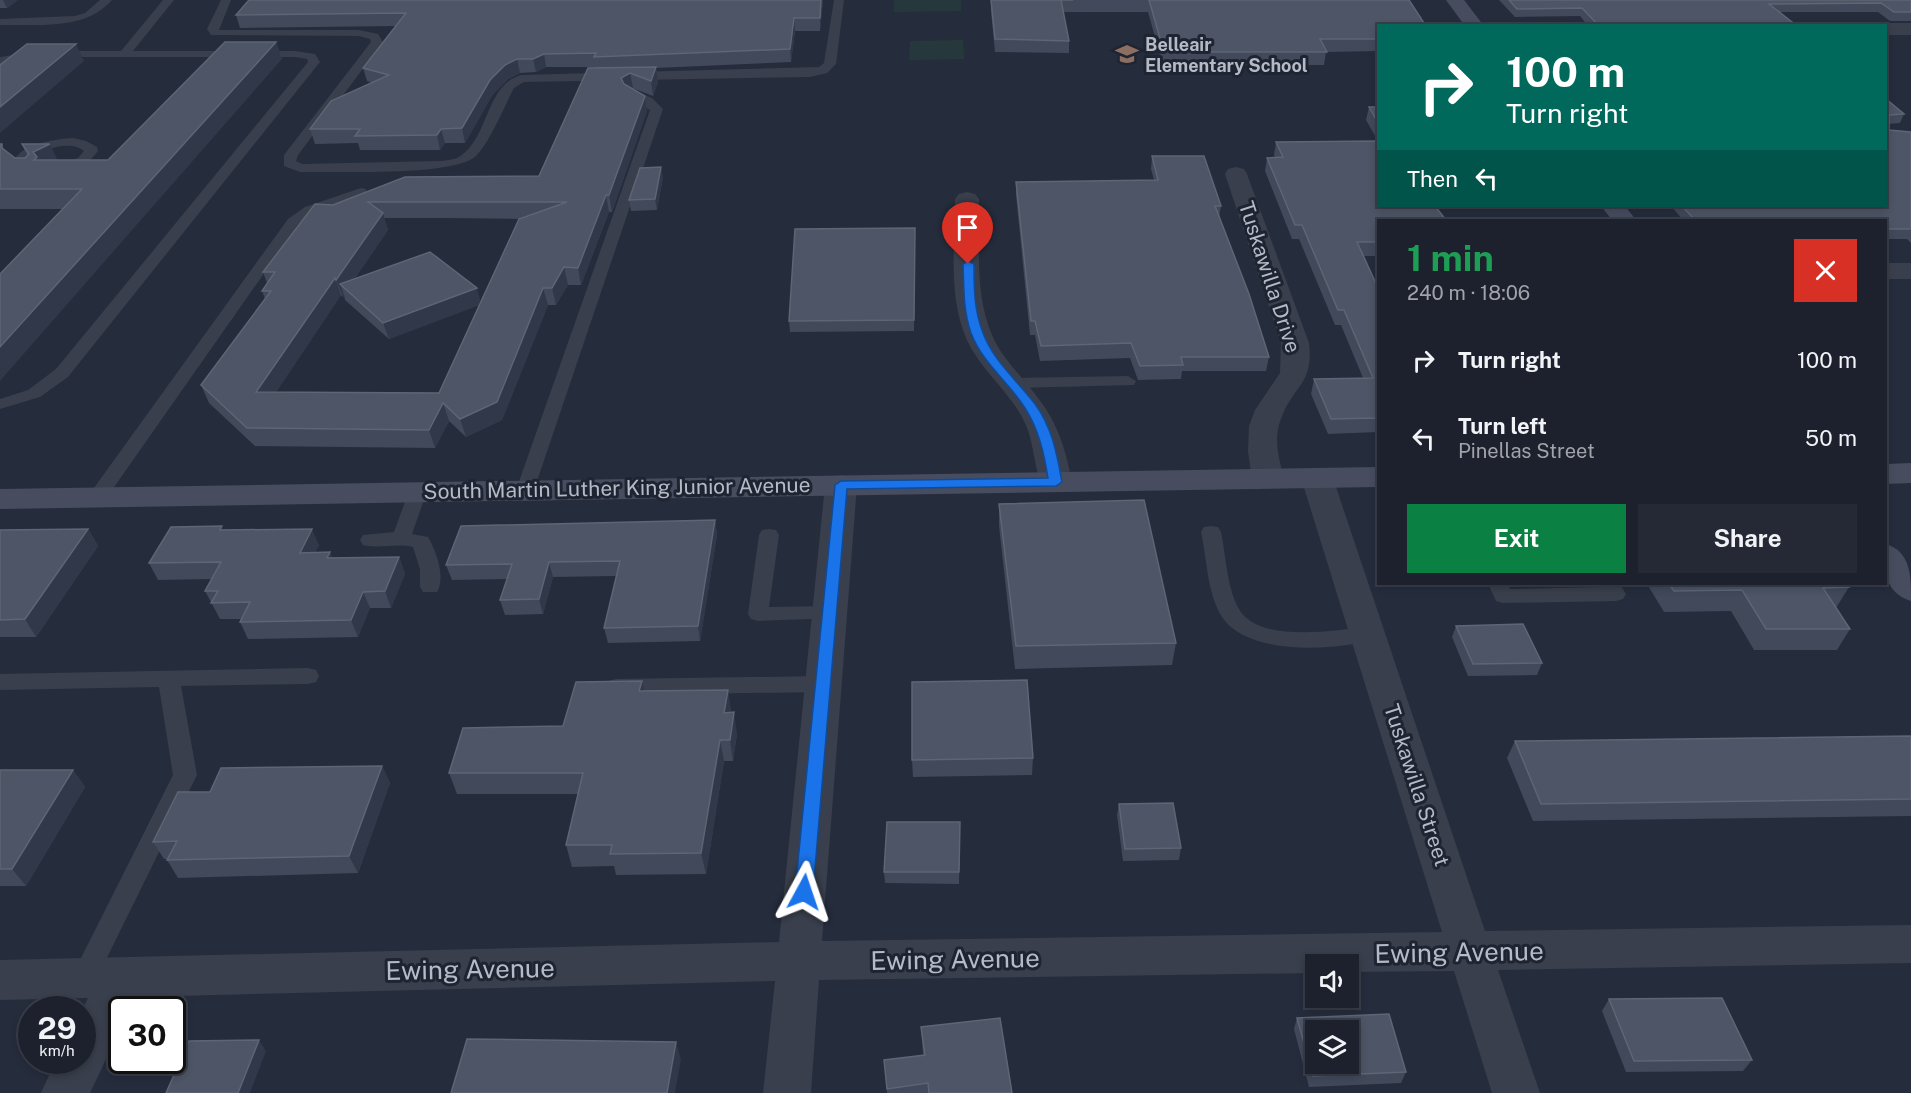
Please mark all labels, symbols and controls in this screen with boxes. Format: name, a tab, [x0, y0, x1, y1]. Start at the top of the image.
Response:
place label: Belleair Elementary School	[1145, 34, 1308, 76]
school or university icon: Belleair Elementary School	[1114, 41, 1140, 67]
text: 100 m	[1506, 47, 1625, 96]
icon: right	[1407, 48, 1485, 126]
text: Turn right	[1506, 97, 1629, 129]
icon: left	[1470, 162, 1503, 195]
text: Then	[1407, 166, 1458, 192]
street label: Tuskawilla Drive	[1234, 198, 1306, 356]
pin	[942, 202, 993, 264]
icon: arrive	[951, 211, 984, 244]
text: 1 min	[1407, 237, 1494, 279]
button: close	[1794, 239, 1857, 302]
text: 240 m · 18:06	[1407, 281, 1530, 305]
icon: right	[1407, 344, 1440, 377]
text: Turn right	[1458, 347, 1561, 373]
text: 100 m	[1797, 347, 1857, 373]
text: Turn left	[1458, 413, 1547, 439]
icon: left	[1407, 422, 1440, 455]
text: 50 m	[1805, 425, 1857, 451]
text: Pinellas Street	[1458, 439, 1595, 463]
street label: South Martin Luther King Junior Avenue	[423, 472, 811, 504]
button: Exit	[1407, 504, 1626, 573]
button: Share	[1638, 504, 1857, 573]
street label: Tuskawilla Street	[1379, 701, 1455, 869]
position arrow	[772, 860, 836, 924]
street label: Ewing Avenue	[1374, 935, 1544, 969]
street label: Ewing Avenue	[870, 942, 1040, 976]
street label: Ewing Avenue	[385, 952, 555, 986]
map controls	[1305, 954, 1359, 1074]
button: sound	[1305, 954, 1359, 1008]
speed limit sign: 30	[108, 996, 186, 1074]
text: 29	[38, 1010, 76, 1046]
button: layers	[1305, 1020, 1359, 1074]
text: km/h	[39, 1042, 75, 1059]

